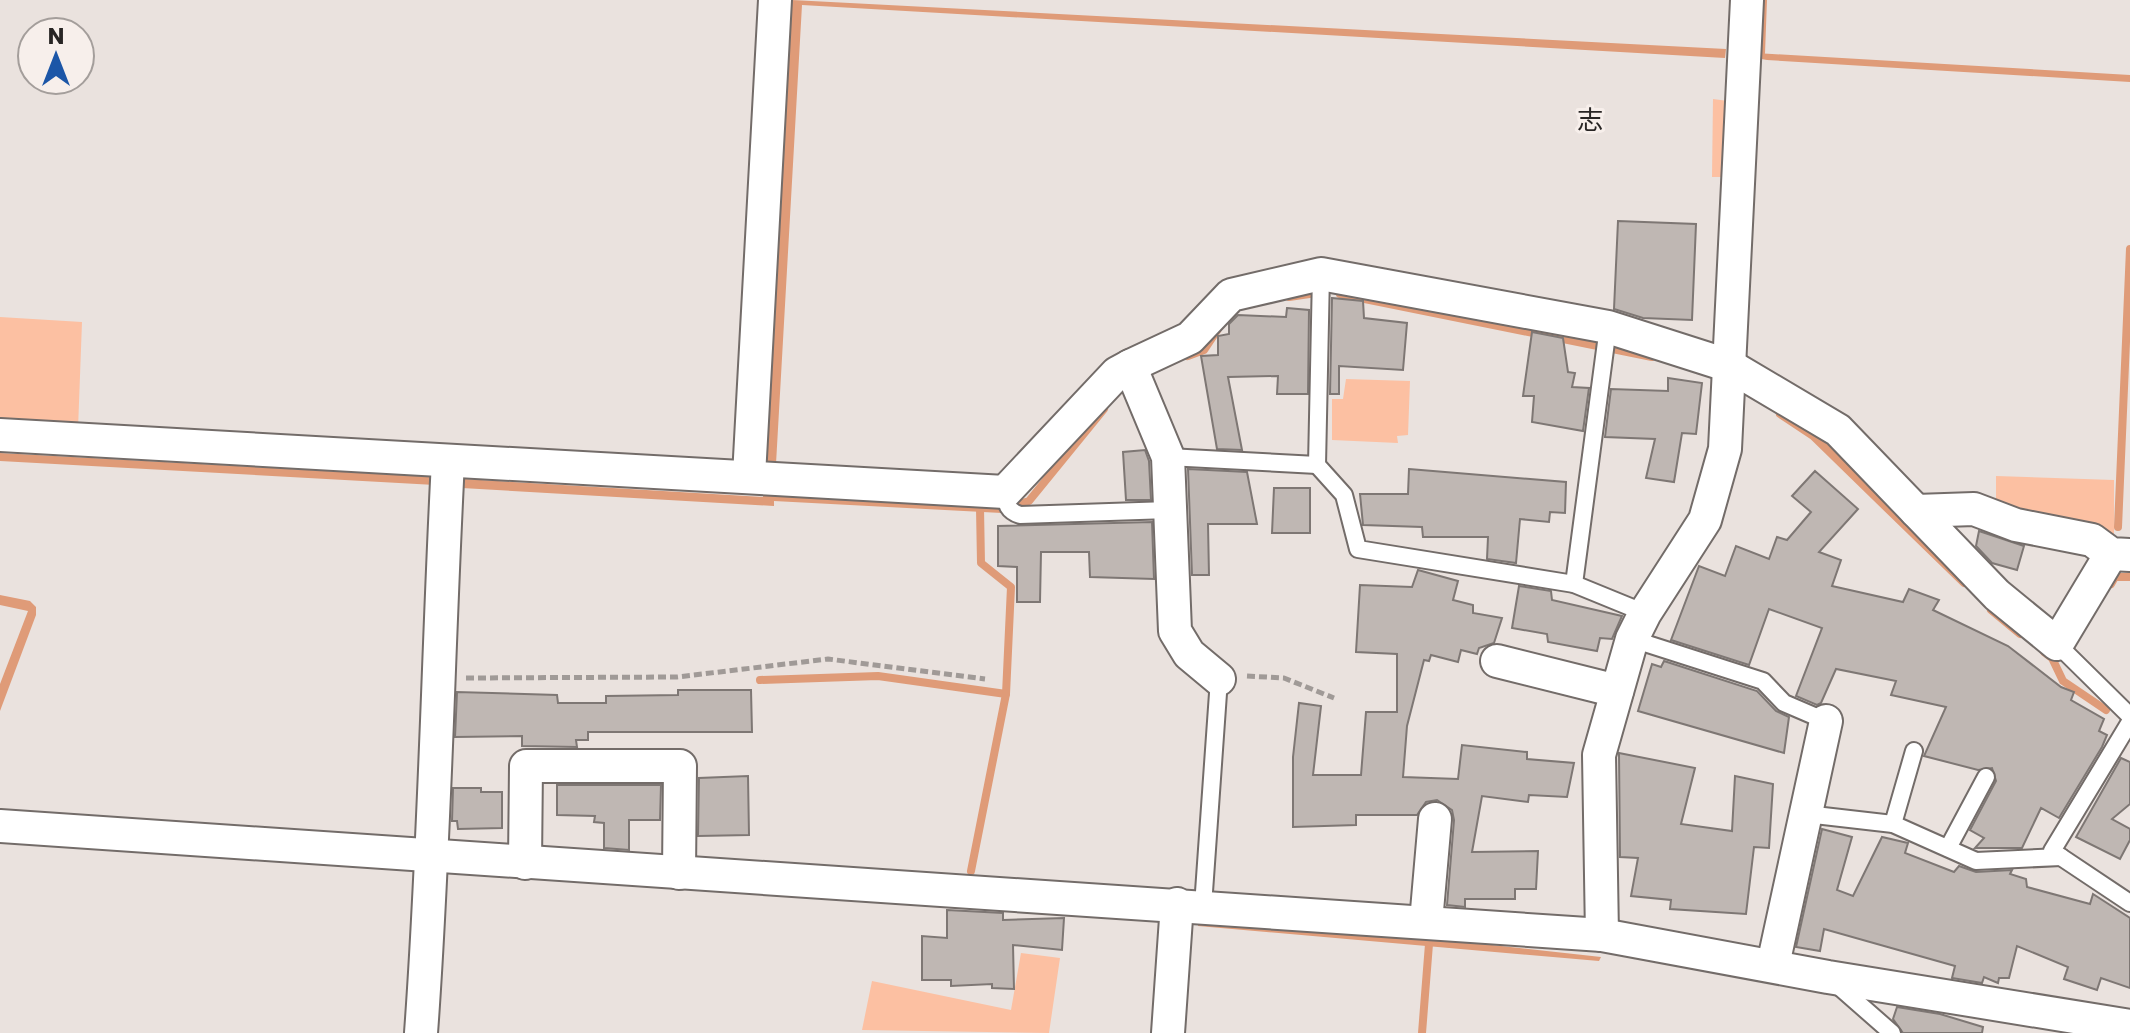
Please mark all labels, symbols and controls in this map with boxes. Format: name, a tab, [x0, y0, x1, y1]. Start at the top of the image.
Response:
north arrow	[16, 16, 96, 96]
text: N	[48, 21, 64, 52]
district label: 志	[1577, 102, 1603, 138]

